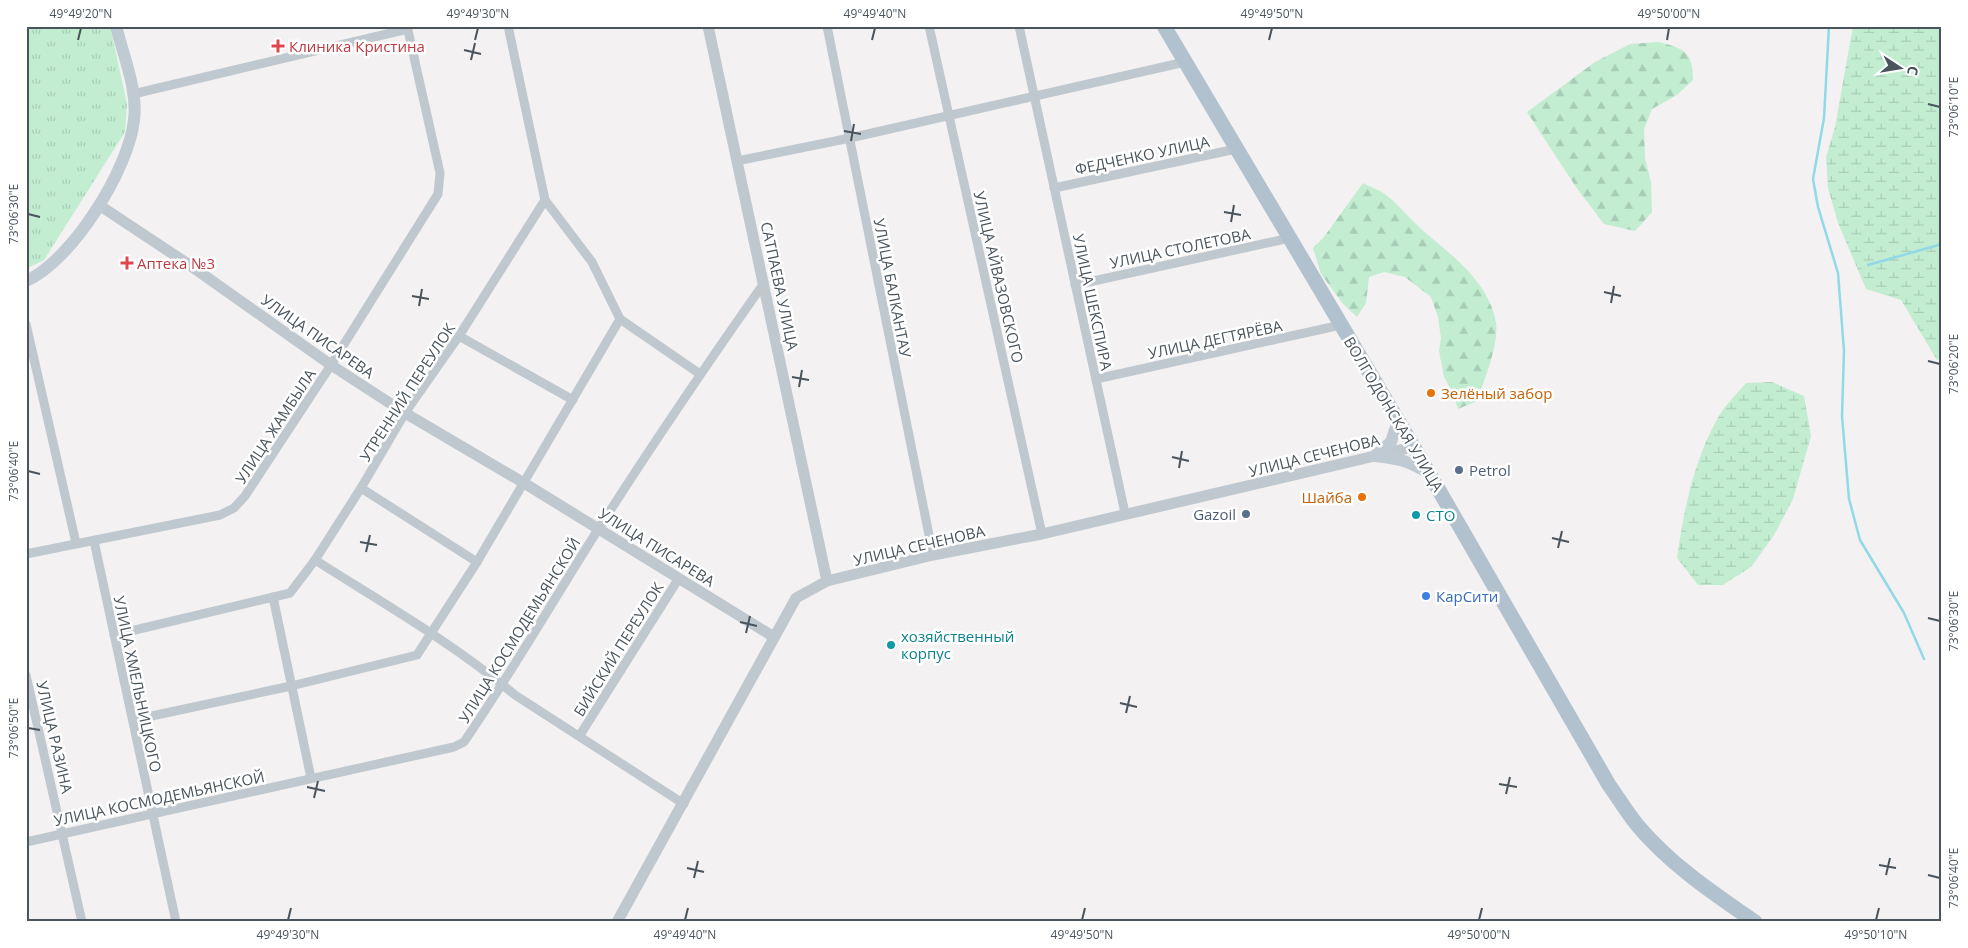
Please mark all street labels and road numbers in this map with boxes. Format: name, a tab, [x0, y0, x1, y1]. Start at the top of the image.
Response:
street label: ФЕДЧЕНКО УЛИЦА	[1073, 131, 1211, 179]
street label: УЛИЦА АЙВАЗОВСКОГО	[970, 189, 1028, 365]
street label: УЛИЦА БАЛКАНТАУ	[870, 217, 916, 360]
street label: САТПАЕВА УЛИЦА	[757, 220, 803, 353]
street label: УЛИЦА СТОЛЕТОВА	[1108, 223, 1253, 273]
street label: УЛИЦА ШЕКСПИРА	[1069, 232, 1117, 373]
street label: УЛИЦА ПИСАРЕВА	[258, 290, 379, 383]
street label: УЛИЦА ДЕГТЯРЁВА	[1146, 315, 1284, 363]
street label: УТРЕННИЙ ПЕРЕУЛОК	[355, 318, 460, 465]
street label: ВОЛГОДОНСКАЯ УЛИЦА	[1340, 333, 1449, 496]
street label: УЛИЦА ЖАМБЫЛА	[230, 364, 320, 487]
street label: УЛИЦА СЕЧЕНОВА	[1247, 429, 1382, 481]
street label: УЛИЦА ПИСАРЕВА	[595, 503, 719, 591]
street label: УЛИЦА СЕЧЕНОВА	[851, 520, 987, 570]
street label: УЛИЦА КОСМОДЕМЬЯНСКОЙ	[454, 534, 584, 726]
street label: БИЙСКИЙ ПЕРЕУЛОК	[569, 577, 668, 720]
street label: УЛИЦА ХМЕЛЬНИЦКОГО	[110, 594, 166, 774]
street label: УЛИЦА РАЗИНА	[32, 679, 78, 796]
street label: УЛИЦА КОСМОДЕМЬЯНСКОЙ	[52, 766, 266, 830]

